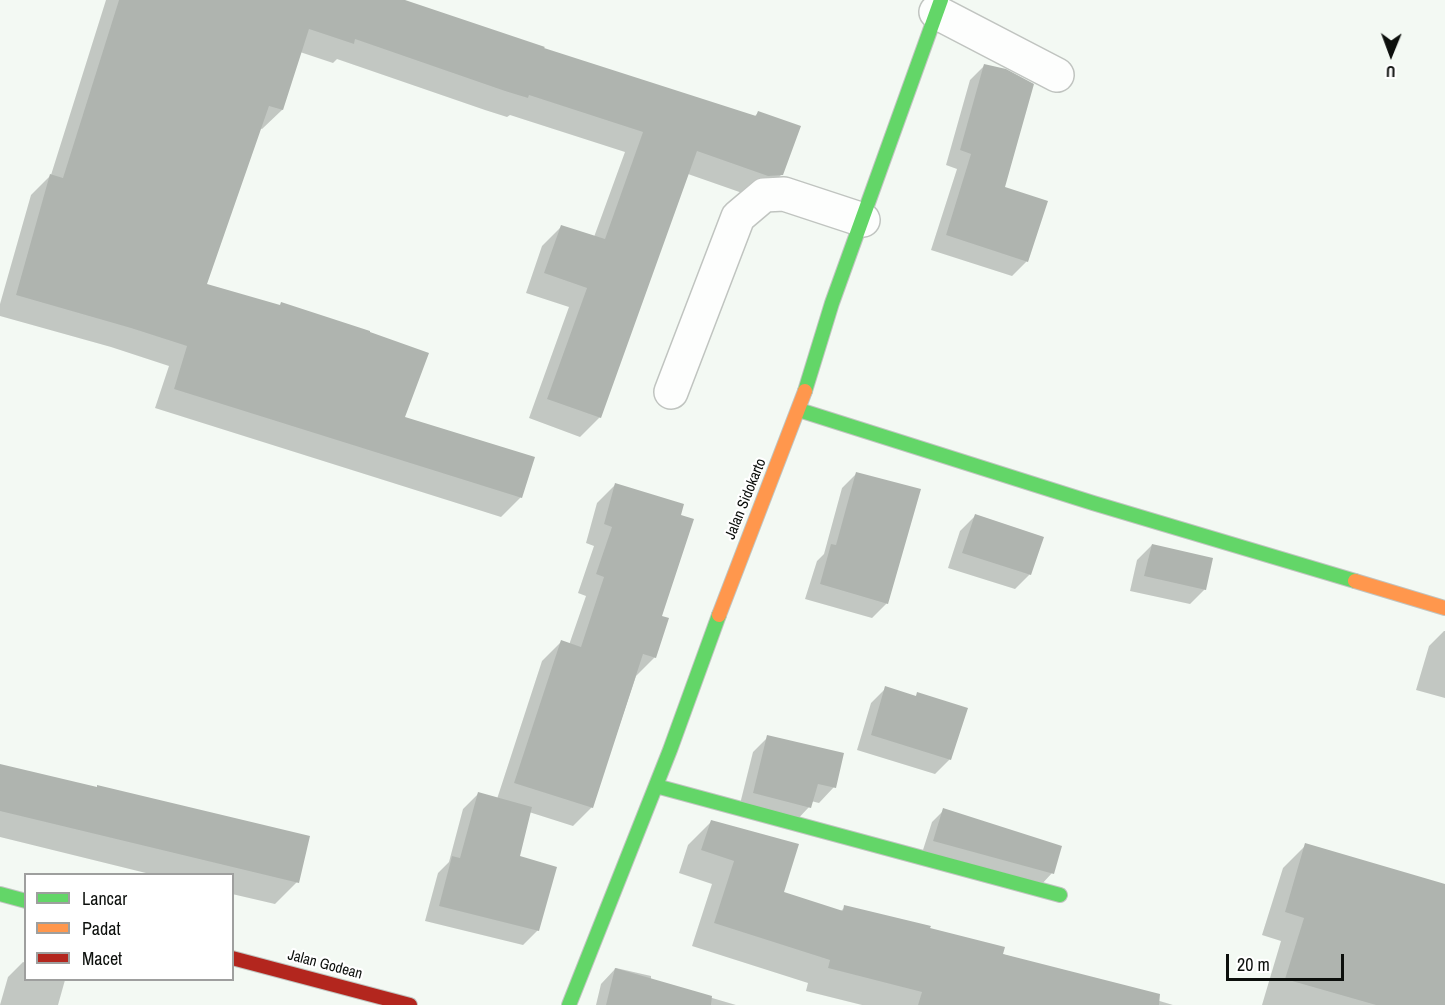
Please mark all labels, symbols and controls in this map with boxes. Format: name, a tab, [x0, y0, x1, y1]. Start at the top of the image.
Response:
north arrow	[1361, 24, 1421, 84]
text: U	[1386, 61, 1396, 83]
street label: Jalan Sidokarto	[722, 456, 770, 542]
legend	[24, 873, 234, 981]
text: Lancar	[82, 886, 127, 911]
text: Padat	[82, 916, 121, 941]
scale bar	[1229, 942, 1348, 980]
text: Macet	[82, 946, 122, 971]
street label: Jalan Godean	[286, 946, 364, 984]
text: 20 m	[1237, 952, 1270, 977]

